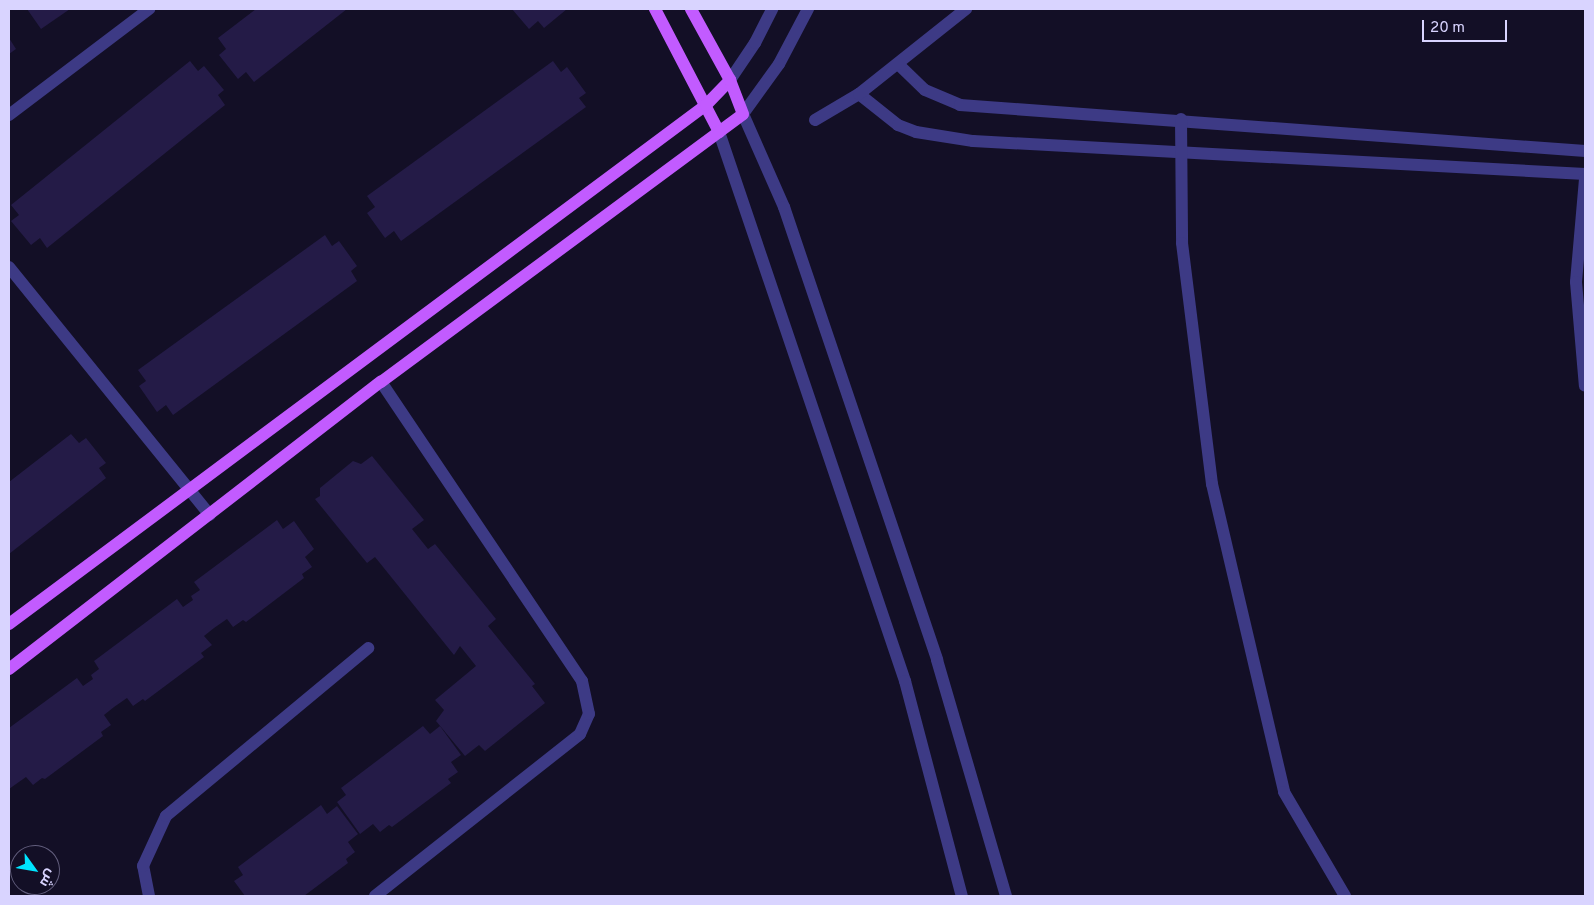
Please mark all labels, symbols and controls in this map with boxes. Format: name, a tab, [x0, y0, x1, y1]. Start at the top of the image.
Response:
scale bar	[1424, 10, 1509, 42]
text: 20 m	[1430, 19, 1465, 38]
north arrow	[10, 845, 60, 895]
text: ش	[35, 866, 59, 890]

